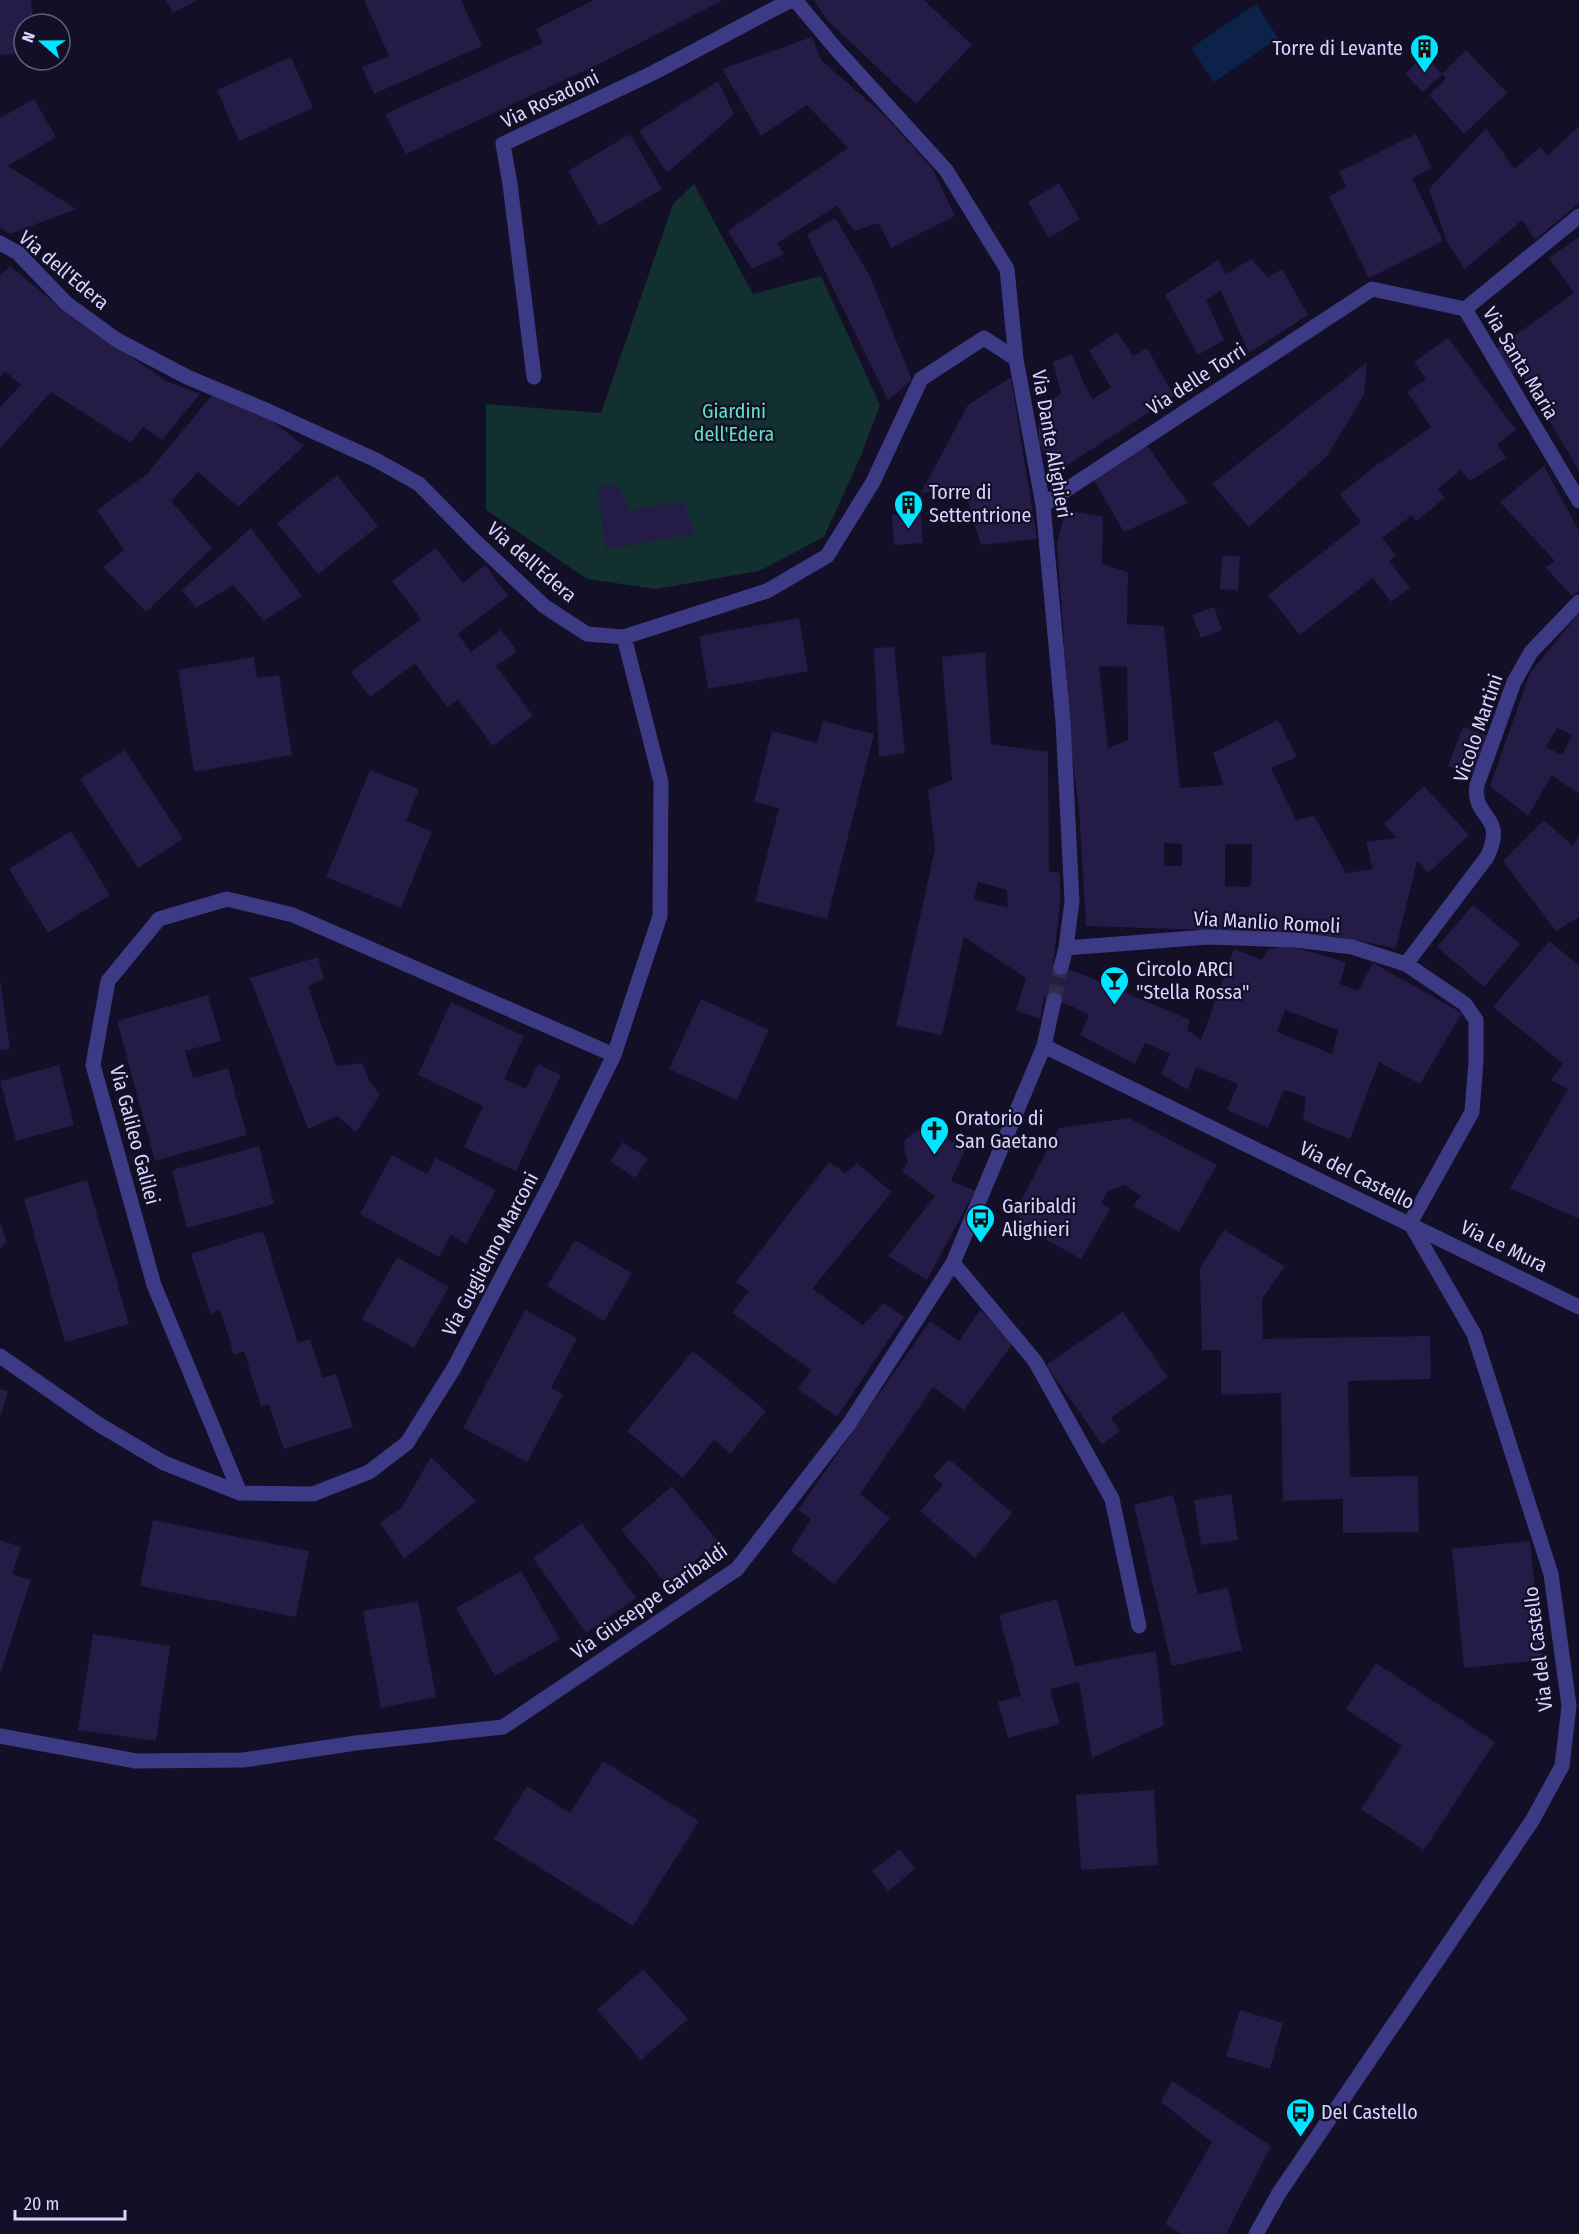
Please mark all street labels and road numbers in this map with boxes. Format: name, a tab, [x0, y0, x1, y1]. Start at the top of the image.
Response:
street label: Via Rosadoni	[497, 65, 603, 133]
street label: Via dell'Edera	[14, 225, 114, 315]
street label: Via Santa Maria	[1478, 303, 1564, 423]
street label: Via delle Torri	[1142, 338, 1250, 420]
street label: Via Dante Alighieri	[1027, 368, 1077, 520]
street label: Via dell'Edera	[482, 517, 582, 607]
street label: Vicolo Martini	[1448, 671, 1508, 785]
street label: Via Manlio Romoli	[1193, 906, 1341, 938]
street label: Via Galileo Galilei	[105, 1063, 165, 1207]
street label: Via del Castello	[1296, 1136, 1418, 1214]
street label: Via Guglielmo Marconi	[437, 1168, 543, 1340]
street label: Via Le Mura	[1457, 1215, 1551, 1277]
street label: Via Giuseppe Garibaldi	[566, 1538, 732, 1664]
street label: Via del Castello	[1518, 1585, 1558, 1713]

